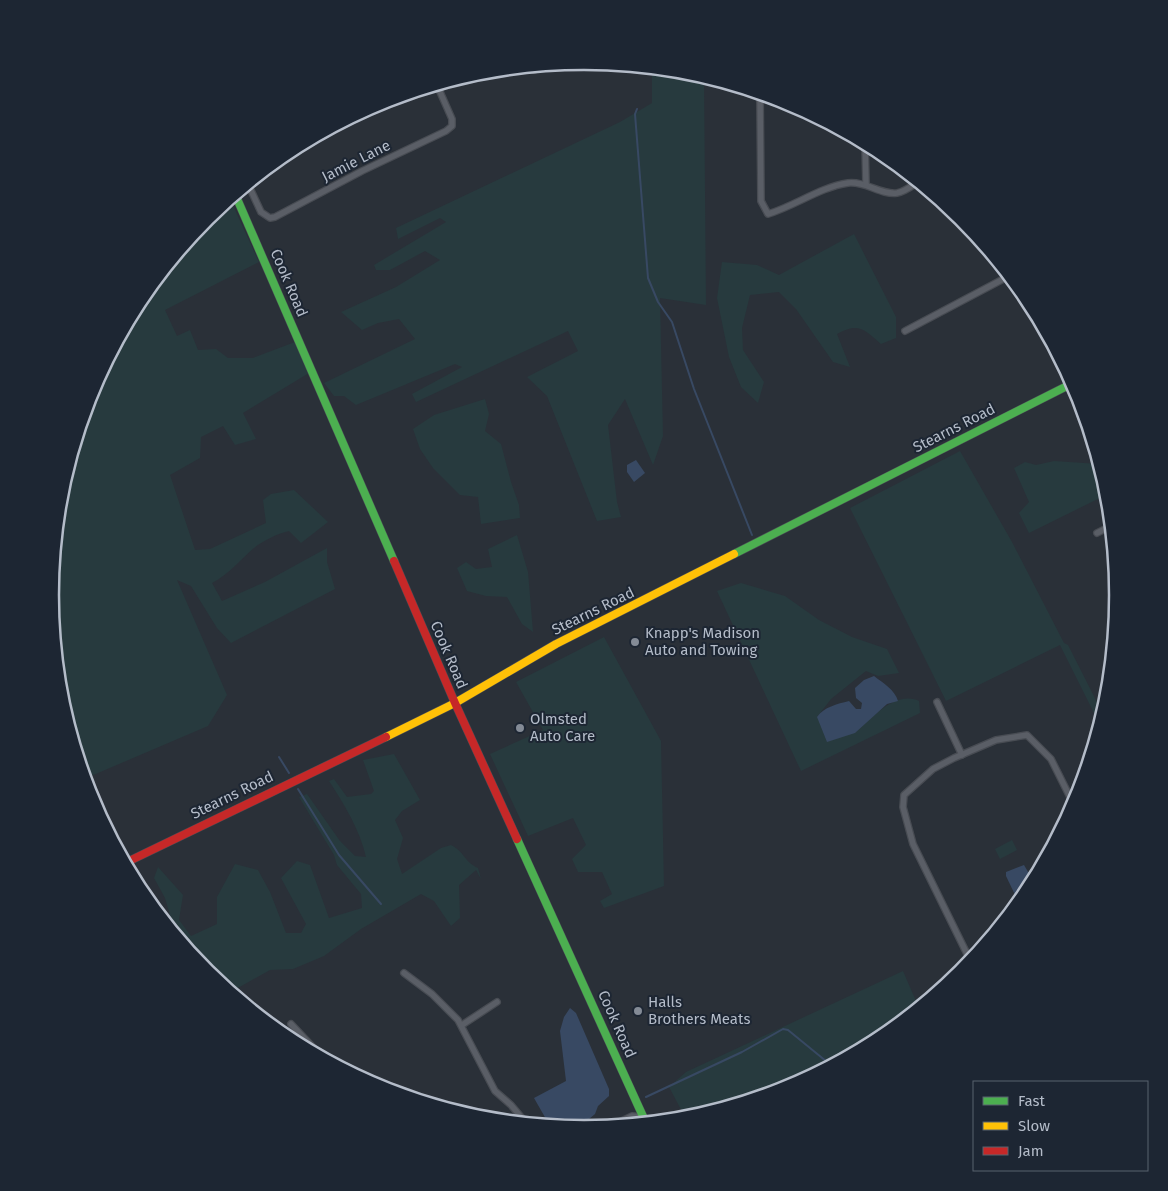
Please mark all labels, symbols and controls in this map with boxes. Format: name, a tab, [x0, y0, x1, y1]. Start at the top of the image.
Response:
street label: Jamie Lane	[319, 136, 393, 186]
street label: Cook Road	[267, 246, 311, 320]
street label: Stearns Road	[910, 400, 998, 456]
street label: Stearns Road	[549, 583, 637, 639]
street label: Cook Road	[427, 618, 471, 692]
place label: Knapp's Madison Auto and Towing	[645, 624, 760, 659]
marker: Knapp's Madison Auto and Towing	[629, 636, 641, 648]
place label: Olmsted Auto Care	[530, 710, 595, 745]
marker: Olmsted Auto Care	[514, 722, 526, 734]
street label: Stearns Road	[188, 767, 276, 823]
street label: Cook Road	[594, 988, 640, 1060]
place label: Halls Brothers Meats	[648, 993, 750, 1028]
marker: Halls Brothers Meats	[632, 1005, 644, 1017]
legend	[973, 1081, 1148, 1171]
text: Fast	[1018, 1092, 1045, 1110]
text: Slow	[1018, 1117, 1050, 1135]
text: Jam	[1018, 1142, 1044, 1160]

